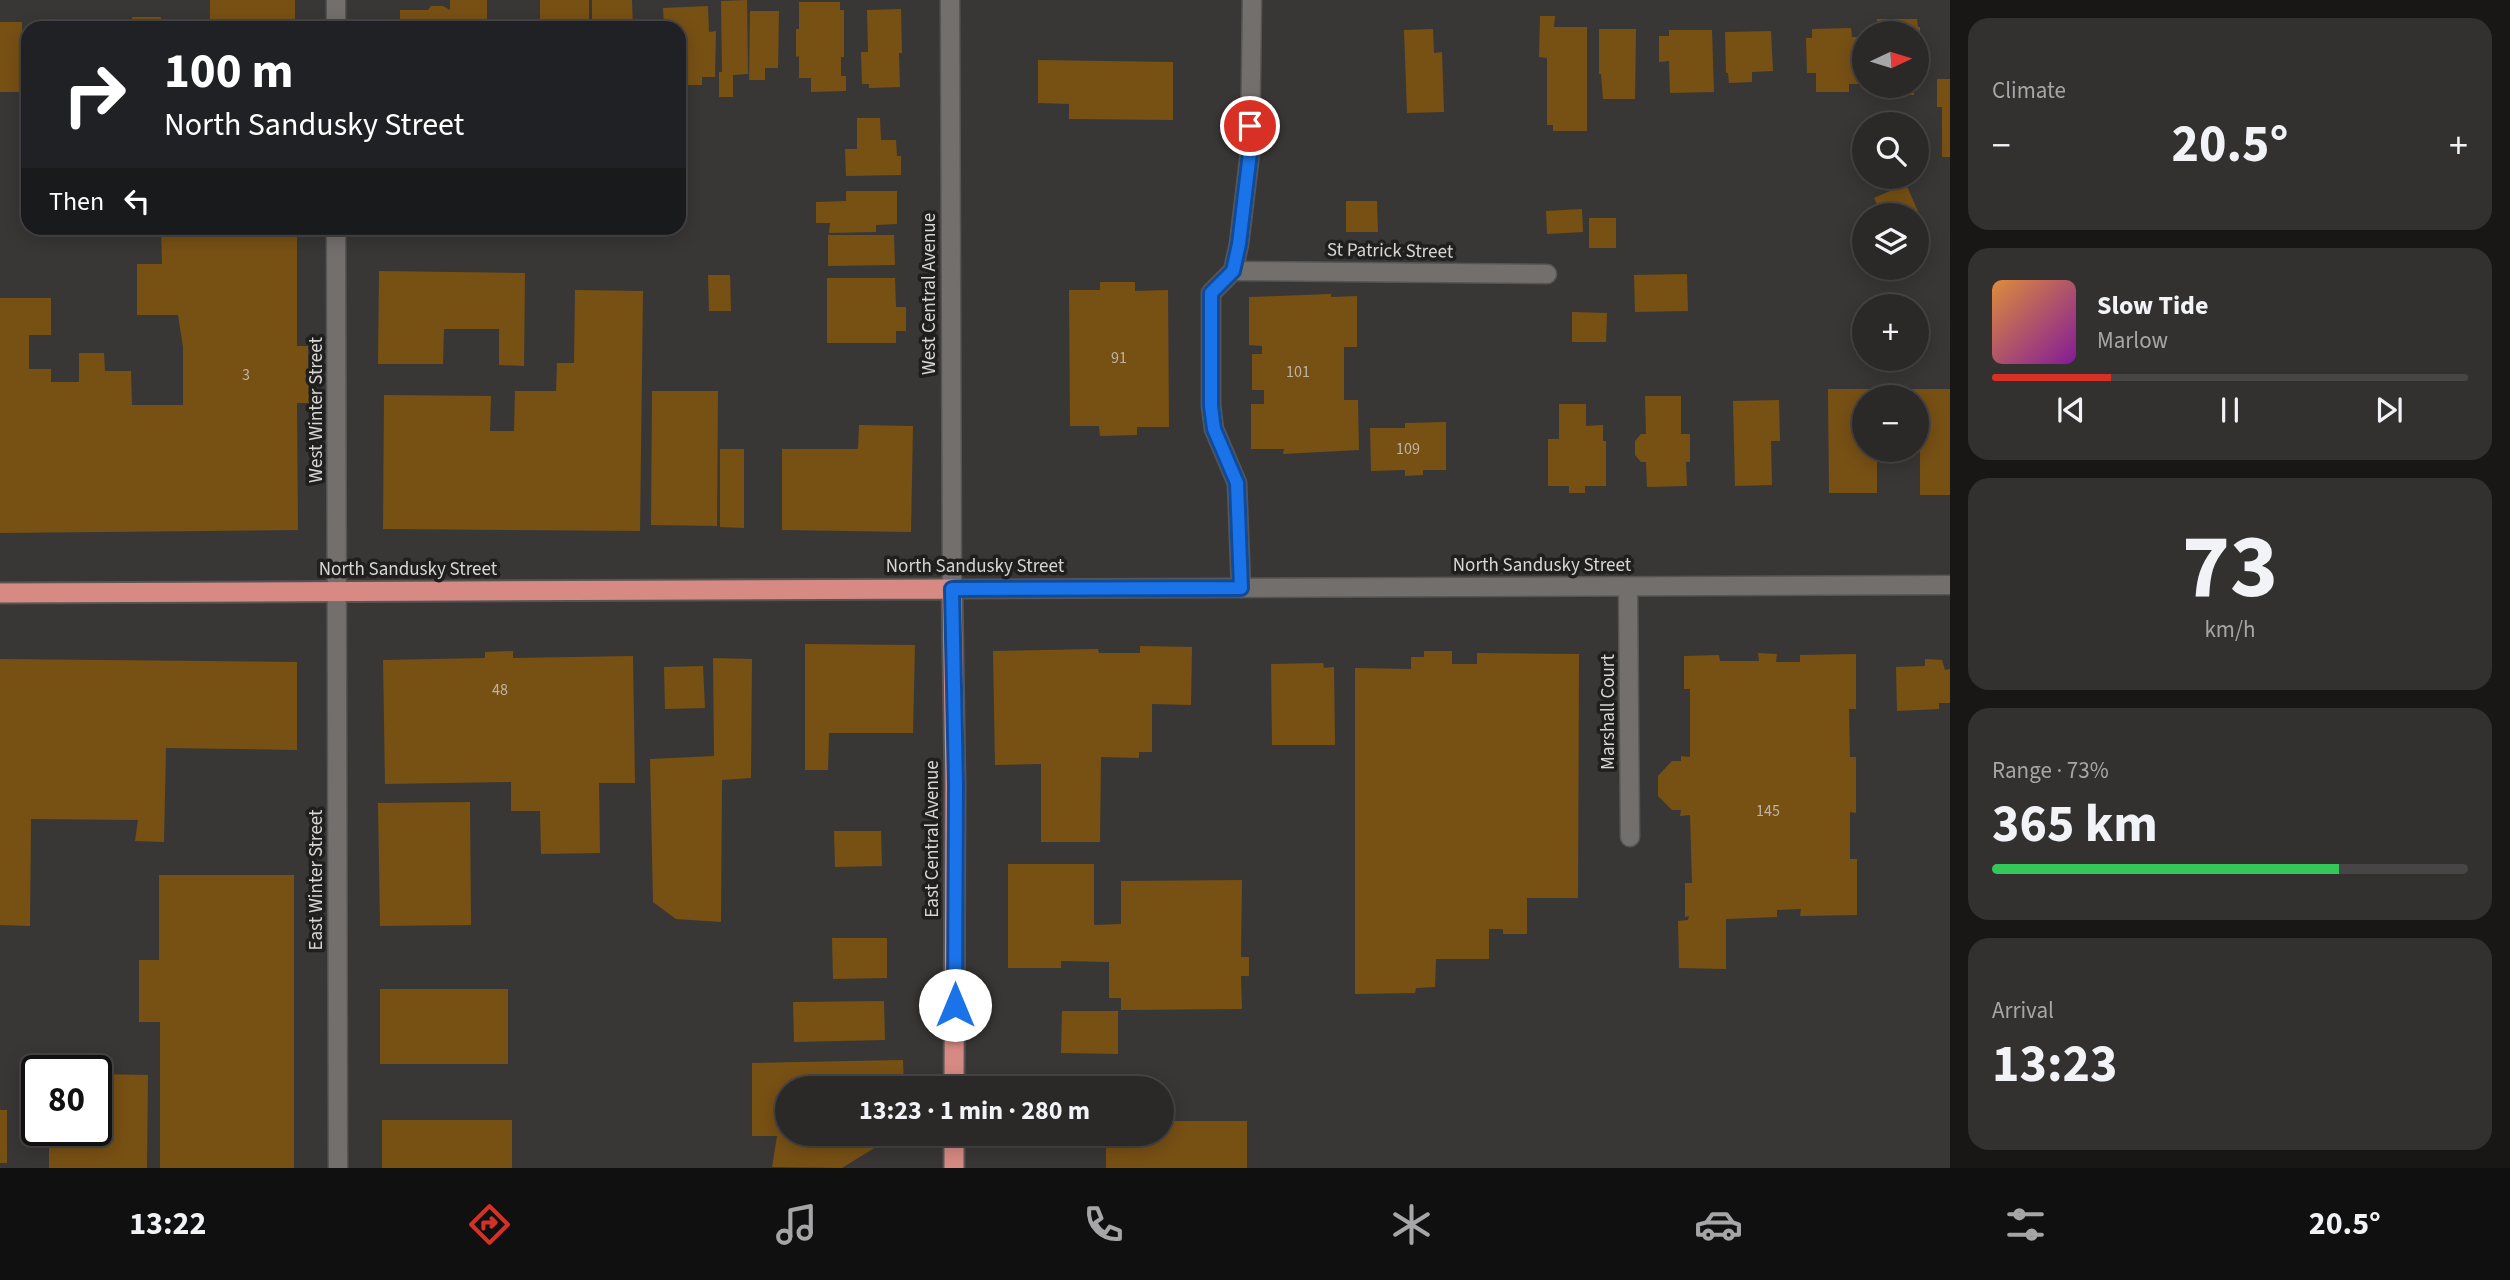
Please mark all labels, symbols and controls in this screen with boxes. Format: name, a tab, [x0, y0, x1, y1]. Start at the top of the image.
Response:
north arrow	[1852, 21, 1928, 98]
map controls	[1852, 21, 1929, 462]
text: 100 m	[164, 37, 293, 107]
icon: right	[49, 49, 140, 140]
text: Climate	[1992, 74, 2066, 107]
pin	[1220, 96, 1280, 156]
text: North Sandusky Street	[164, 102, 464, 148]
icon: arrive	[1231, 107, 1269, 145]
text: 20.5°	[2172, 108, 2288, 182]
button: search	[1852, 112, 1929, 189]
text: −	[1992, 119, 2011, 173]
text: +	[2449, 119, 2468, 173]
icon: left	[118, 182, 156, 220]
text: Then	[49, 183, 104, 220]
button: layers	[1852, 203, 1929, 280]
street label: West Central Avenue	[916, 213, 943, 375]
street label: St Patrick Street	[1327, 236, 1454, 266]
text: Slow Tide	[2097, 287, 2208, 324]
button: +	[1852, 294, 1929, 371]
text: Marlow	[2097, 324, 2168, 357]
street label: West Winter Street	[303, 337, 330, 483]
house number: 91	[1111, 347, 1127, 369]
house number: 101	[1286, 361, 1310, 383]
house number: 3	[242, 364, 250, 386]
button: −	[1852, 385, 1929, 462]
icon: previous	[2052, 391, 2090, 429]
icon: pause	[2211, 391, 2249, 429]
icon: next	[2370, 391, 2408, 429]
house number: 109	[1396, 438, 1420, 460]
text: 73	[2182, 503, 2278, 632]
street label: North Sandusky Street	[1453, 552, 1632, 579]
street label: North Sandusky Street	[886, 553, 1065, 580]
street label: North Sandusky Street	[319, 556, 498, 583]
text: km/h	[2204, 613, 2256, 646]
street label: Marshall Court	[1595, 654, 1622, 770]
house number: 48	[492, 679, 508, 701]
text: Range · 73%	[1992, 754, 2109, 787]
street label: East Central Avenue	[919, 760, 946, 918]
text: 365 km	[1992, 788, 2158, 862]
house number: 145	[1756, 800, 1780, 822]
street label: East Winter Street	[303, 809, 330, 950]
position arrow	[918, 968, 992, 1042]
text: Arrival	[1992, 994, 2054, 1027]
text: 13:23	[1992, 1028, 2117, 1102]
speed limit sign: 80	[21, 1055, 112, 1146]
text: 13:23 · 1 min · 280 m	[859, 1092, 1090, 1129]
icon: directions	[465, 1200, 514, 1249]
icon: music	[772, 1200, 821, 1249]
icon: phone	[1079, 1200, 1128, 1249]
icon: climate	[1387, 1200, 1436, 1249]
icon: car	[1694, 1200, 1743, 1249]
icon: filters	[2001, 1200, 2050, 1249]
text: 13:22	[129, 1201, 206, 1247]
text: 20.5°	[2309, 1201, 2381, 1247]

